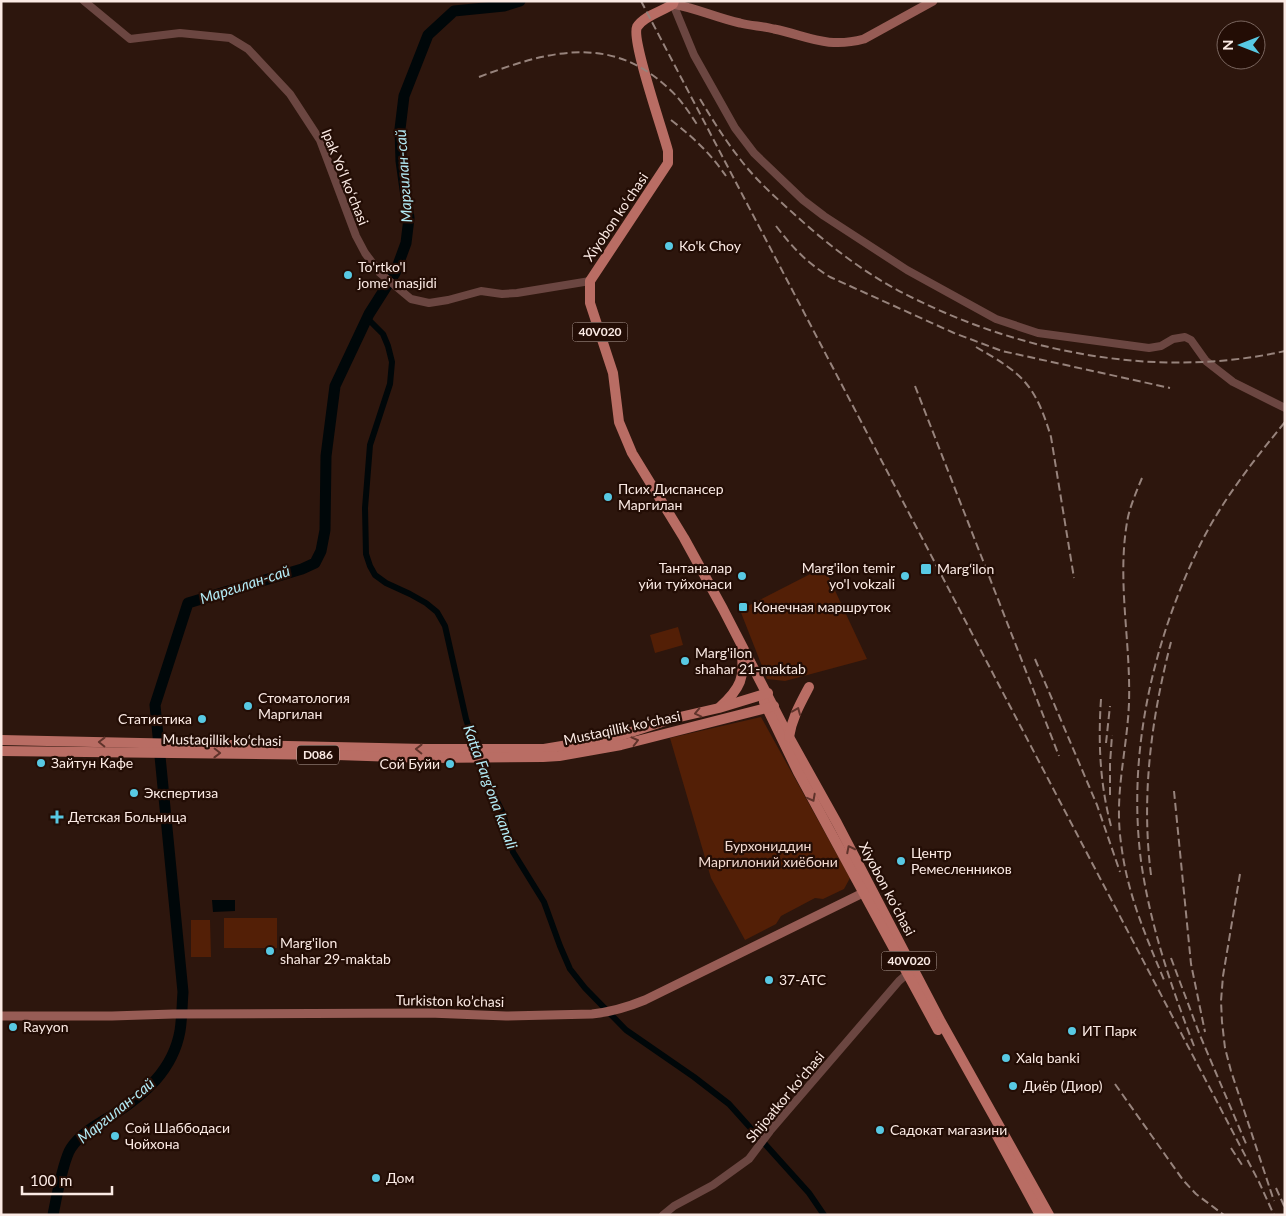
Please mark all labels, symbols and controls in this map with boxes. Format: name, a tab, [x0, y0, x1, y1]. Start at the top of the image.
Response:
north arrow	[1216, 20, 1266, 70]
text: N	[1219, 40, 1236, 50]
street label: Ipak Yoʻl koʻchasi	[318, 126, 373, 227]
water label: Маргилан-сай	[391, 129, 415, 223]
street label: Xiyobon koʻchasi	[580, 169, 651, 264]
place label: Ko'k Choy	[679, 237, 742, 254]
marker: Ko'k Choy	[663, 240, 675, 252]
place label: To'rtko'l jome' masjidi	[357, 258, 437, 291]
marker: To'rtko'l jome' masjidi	[342, 269, 354, 281]
road number: 40V020	[572, 322, 628, 342]
place label: Псих Диспансер Маргилан	[618, 480, 724, 513]
marker: Псих Диспансер Маргилан	[602, 491, 614, 503]
place label: Тантаналар уйи туйхонаси	[639, 559, 732, 592]
place label: Marg'ilon temir yo'l vokzali	[802, 559, 895, 592]
place label: Margʻilon	[937, 560, 994, 577]
water label: Маргилан-сай	[197, 561, 292, 607]
marker: Margʻilon	[919, 562, 933, 576]
marker: Тантаналар уйи туйхонаси	[736, 570, 748, 582]
marker: Marg'ilon temir yo'l vokzali	[899, 570, 911, 582]
place label: Конечная маршруток	[753, 598, 891, 615]
marker: Конечная маршруток	[737, 601, 749, 613]
place label: Marg'ilon shahar 21-maktab	[695, 644, 806, 677]
marker: Marg'ilon shahar 21-maktab	[679, 655, 691, 667]
place label: Стоматология Маргилан	[258, 689, 350, 722]
marker: Стоматология Маргилан	[242, 700, 254, 712]
street label: Mustaqillik koʻchasi	[562, 707, 682, 748]
one-way arrow	[693, 707, 702, 718]
one-way arrow	[790, 707, 801, 716]
place label: Статистика	[118, 710, 192, 727]
marker: Статистика	[196, 713, 208, 725]
water label: Katta Farg'ona kanali	[460, 722, 522, 852]
street label: Mustaqillik koʻchasi	[162, 730, 282, 749]
one-way arrow	[97, 736, 105, 747]
one-way arrow	[630, 736, 639, 747]
one-way arrow	[414, 743, 422, 754]
road number: D086	[297, 746, 339, 764]
one-way arrow	[213, 748, 221, 759]
place label: Зайтун Кафе	[51, 754, 133, 771]
place label: Сой Буйи	[380, 755, 440, 772]
marker: Зайтун Кафе	[35, 757, 47, 769]
marker: Сой Буйи	[444, 758, 456, 770]
place label: Экспертиза	[144, 784, 218, 801]
marker: Экспертиза	[128, 787, 140, 799]
one-way arrow	[806, 793, 816, 802]
place label: Детская Больница	[68, 808, 187, 825]
marker: Детская Больница	[50, 810, 64, 824]
park label: Бурхониддин Маргилоний хиёбони	[698, 837, 838, 870]
street label: Xiyobon koʻchasi	[856, 839, 919, 938]
place label: Центр Ремесленников	[911, 844, 1012, 877]
one-way arrow	[846, 845, 856, 854]
marker: Центр Ремесленников	[895, 855, 907, 867]
place label: Marg'ilon shahar 29-maktab	[280, 934, 391, 967]
marker: Marg'ilon shahar 29-maktab	[264, 945, 276, 957]
road number: 40V020	[882, 951, 936, 970]
place label: 37-АТС	[779, 971, 827, 988]
marker: 37-АТС	[763, 974, 775, 986]
street label: Turkiston ko’chasi	[396, 991, 504, 1010]
place label: Rayyon	[23, 1018, 68, 1035]
marker: Rayyon	[7, 1021, 19, 1033]
place label: ИТ Парк	[1082, 1022, 1137, 1039]
marker: ИТ Парк	[1066, 1025, 1078, 1037]
street label: Shijoatkor koʻchasi	[742, 1048, 828, 1146]
place label: Xalq banki	[1016, 1049, 1080, 1066]
marker: Xalq banki	[1000, 1052, 1012, 1064]
water label: Маргилан-сай	[73, 1074, 157, 1147]
place label: Диёр (Диор)	[1023, 1077, 1103, 1094]
marker: Диёр (Диор)	[1007, 1080, 1019, 1092]
place label: Сой Шаббодаси Чойхона	[125, 1119, 230, 1152]
place label: Садокат магазини	[890, 1121, 1007, 1138]
marker: Садокат магазини	[874, 1124, 886, 1136]
marker: Сой Шаббодаси Чойхона	[109, 1130, 121, 1142]
scale bar	[22, 1164, 112, 1196]
place label: Дом	[386, 1169, 414, 1186]
text: 100 m	[30, 1171, 72, 1189]
marker: Дом	[370, 1172, 382, 1184]

